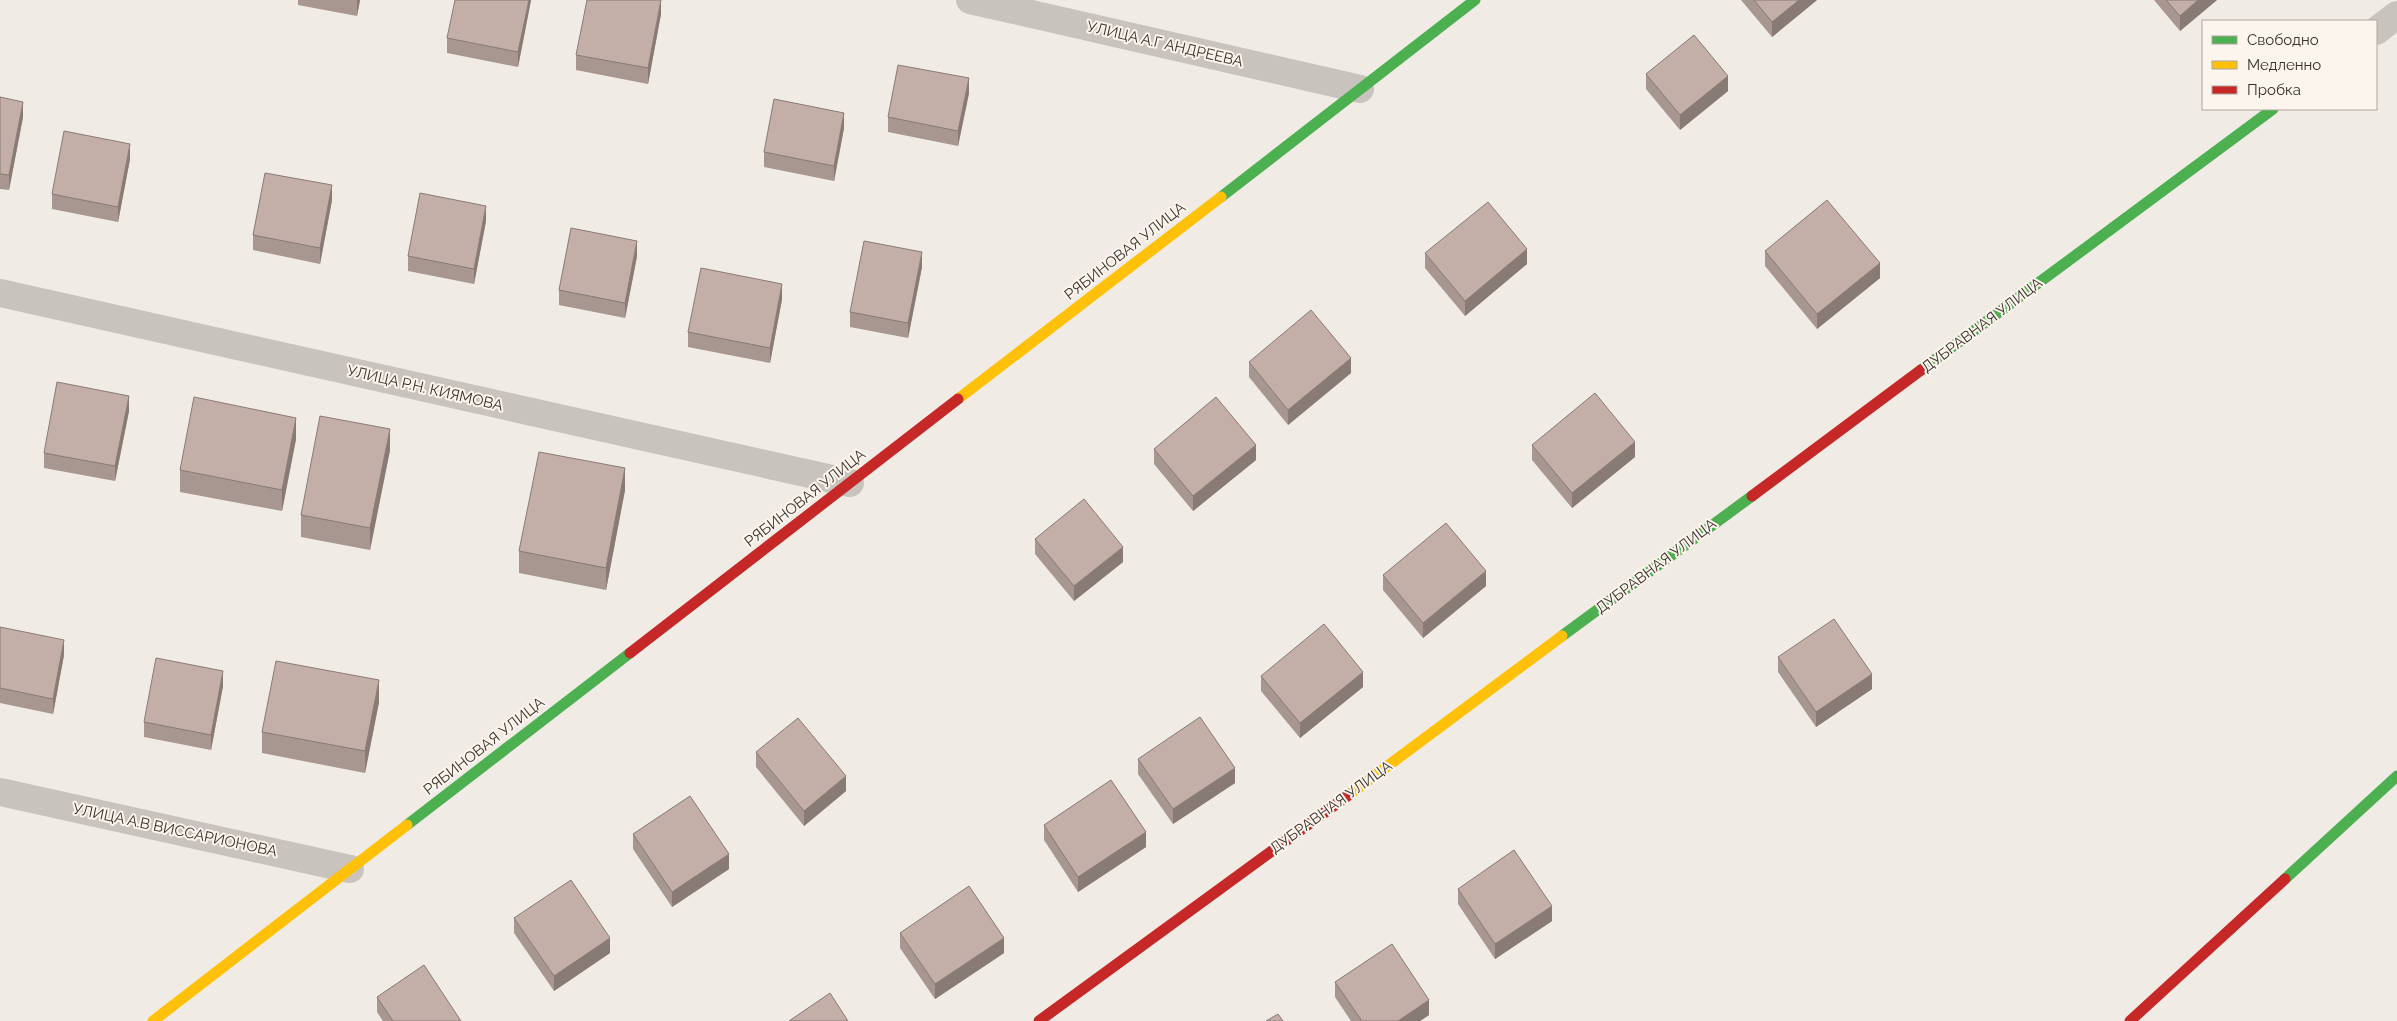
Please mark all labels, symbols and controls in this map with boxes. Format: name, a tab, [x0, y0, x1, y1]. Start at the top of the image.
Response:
street label: УЛИЦА А.Г АНДРЕЕВА	[1085, 17, 1245, 71]
legend	[2202, 20, 2377, 110]
text: Свободно	[2247, 31, 2319, 49]
text: Медленно	[2247, 56, 2321, 74]
text: Пробка	[2247, 81, 2301, 99]
street label: РЯБИНОВАЯ УЛИЦА	[1061, 198, 1189, 304]
street label: ДУБРАВНАЯ УЛИЦА	[1918, 274, 2046, 376]
street label: УЛИЦА Р.Н. КИЯМОВА	[345, 361, 505, 415]
street label: РЯБИНОВАЯ УЛИЦА	[741, 445, 869, 551]
street label: ДУБРАВНАЯ УЛИЦА	[1592, 515, 1720, 617]
street label: РЯБИНОВАЯ УЛИЦА	[420, 693, 548, 799]
street label: ДУБРАВНАЯ УЛИЦА	[1267, 757, 1395, 857]
street label: УЛИЦА А.В ВИССАРИОНОВА	[71, 800, 279, 860]

